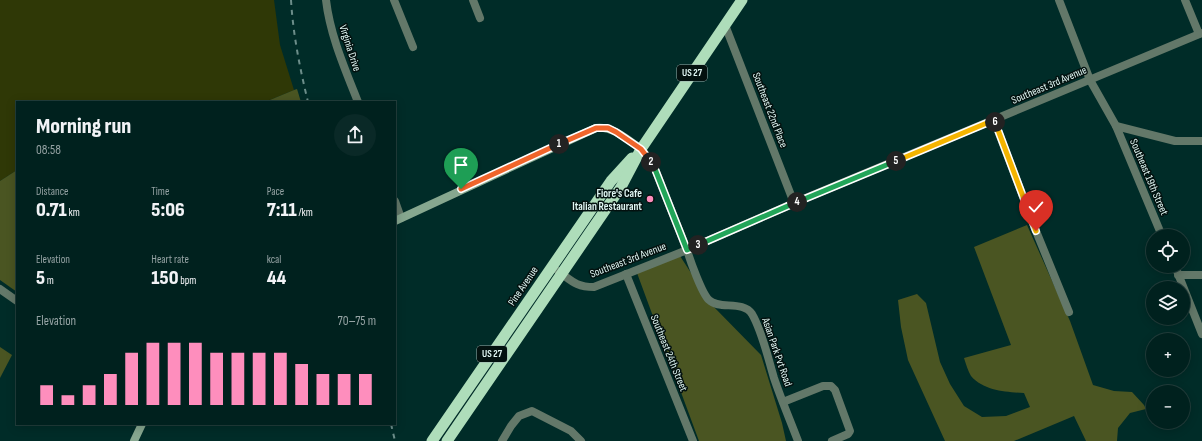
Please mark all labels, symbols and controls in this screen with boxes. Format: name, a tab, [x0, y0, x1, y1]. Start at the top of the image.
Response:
street label: Virginia Drive	[336, 23, 364, 73]
street label: Southeast 3rd Avenue	[1009, 63, 1089, 107]
road number: US 27	[677, 65, 707, 81]
street label: Southeast 22nd Place	[750, 71, 790, 149]
pin: 6	[985, 112, 1005, 132]
text: Morning run	[36, 113, 131, 140]
button: share	[334, 114, 376, 156]
text: 6	[992, 115, 998, 128]
pin: 1	[549, 134, 569, 154]
text: 1	[557, 137, 561, 150]
street label: Southeast 19th Street	[1127, 137, 1171, 218]
text: 08:58	[36, 142, 61, 158]
pin	[444, 148, 478, 189]
pin: 5	[886, 151, 906, 171]
pin: 2	[641, 152, 661, 172]
icon: arrive	[450, 154, 472, 176]
text: 5	[894, 154, 898, 167]
text: 2	[649, 155, 653, 168]
text: Distance	[36, 185, 68, 198]
text: Time	[151, 185, 169, 198]
text: Pace	[267, 185, 284, 198]
place label: Fiore's Cafe Italian Restaurant	[572, 187, 642, 213]
pin	[1019, 190, 1053, 231]
pin: 4	[787, 192, 807, 212]
marker: Fiore's Cafe Italian Restaurant	[645, 194, 655, 204]
text: 4	[794, 195, 800, 208]
icon: check	[1025, 196, 1047, 218]
text: 0.71	[36, 198, 67, 222]
text: 5:06	[151, 198, 185, 222]
text: 7:11	[267, 198, 297, 222]
text: km	[67, 206, 80, 219]
text: /km	[297, 206, 313, 219]
map controls	[1146, 229, 1190, 429]
button: locate	[1146, 229, 1190, 273]
pin: 3	[688, 235, 708, 255]
text: 3	[696, 238, 700, 251]
street label: Southeast 3rd Avenue	[588, 240, 668, 280]
text: Elevation	[36, 253, 70, 266]
text: Heart rate	[151, 253, 189, 266]
text: kcal	[267, 253, 281, 266]
street label: Pine Avenue	[505, 264, 541, 308]
text: 5	[36, 266, 45, 290]
text: 150	[151, 266, 179, 290]
text: 44	[267, 266, 286, 290]
text: m	[45, 274, 54, 287]
text: bpm	[179, 274, 196, 287]
button: layers	[1146, 281, 1190, 325]
text: Elevation	[36, 313, 76, 329]
text: 70–75 m	[338, 313, 376, 329]
street label: Southeast 24th Street	[648, 313, 691, 394]
street label: Asian Park Pvt Road	[759, 315, 795, 388]
button: +	[1146, 333, 1190, 377]
road number: US 27	[477, 346, 507, 362]
button: −	[1146, 385, 1190, 429]

